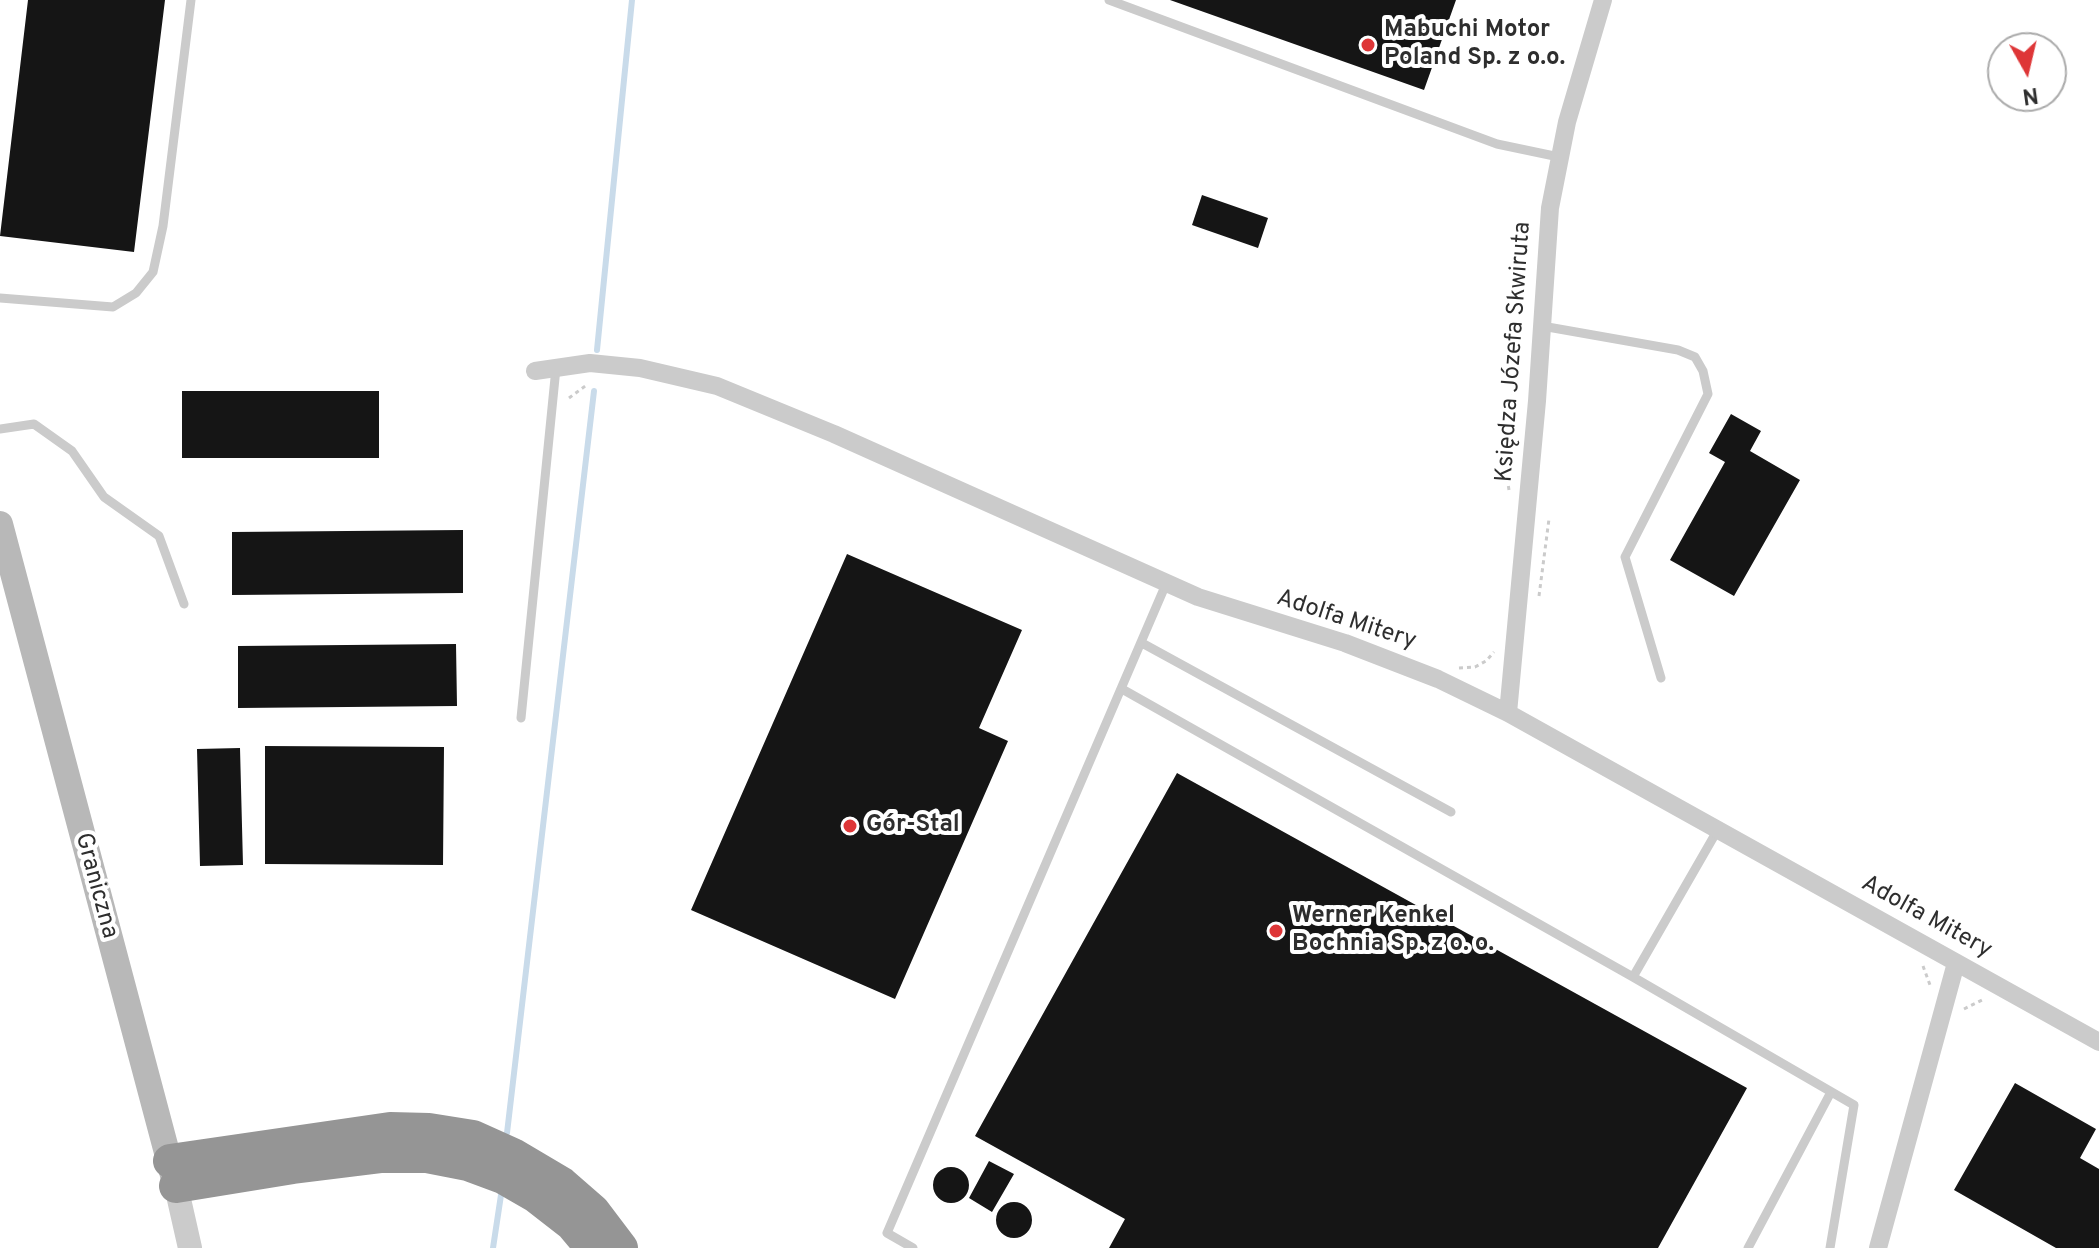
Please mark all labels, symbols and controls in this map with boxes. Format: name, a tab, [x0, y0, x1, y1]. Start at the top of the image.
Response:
place label: Mabuchi Motor Poland Sp. z o.o.	[1384, 17, 1565, 73]
north arrow	[1987, 32, 2067, 112]
marker: Mabuchi Motor Poland Sp. z o.o.	[1359, 36, 1377, 54]
text: N	[2020, 80, 2040, 109]
street label: Księdza Józefa Skwiruta	[1492, 221, 1538, 483]
street label: Adolfa Mitery	[1273, 585, 1419, 657]
place label: Gór-Stal	[866, 812, 960, 840]
marker: Gór-Stal	[841, 817, 859, 835]
street label: Graniczna	[67, 830, 123, 942]
street label: Adolfa Mitery	[1856, 870, 1996, 966]
place label: Werner Kenkel Bochnia Sp. z o. o.	[1292, 903, 1494, 959]
marker: Werner Kenkel Bochnia Sp. z o. o.	[1267, 922, 1285, 940]

